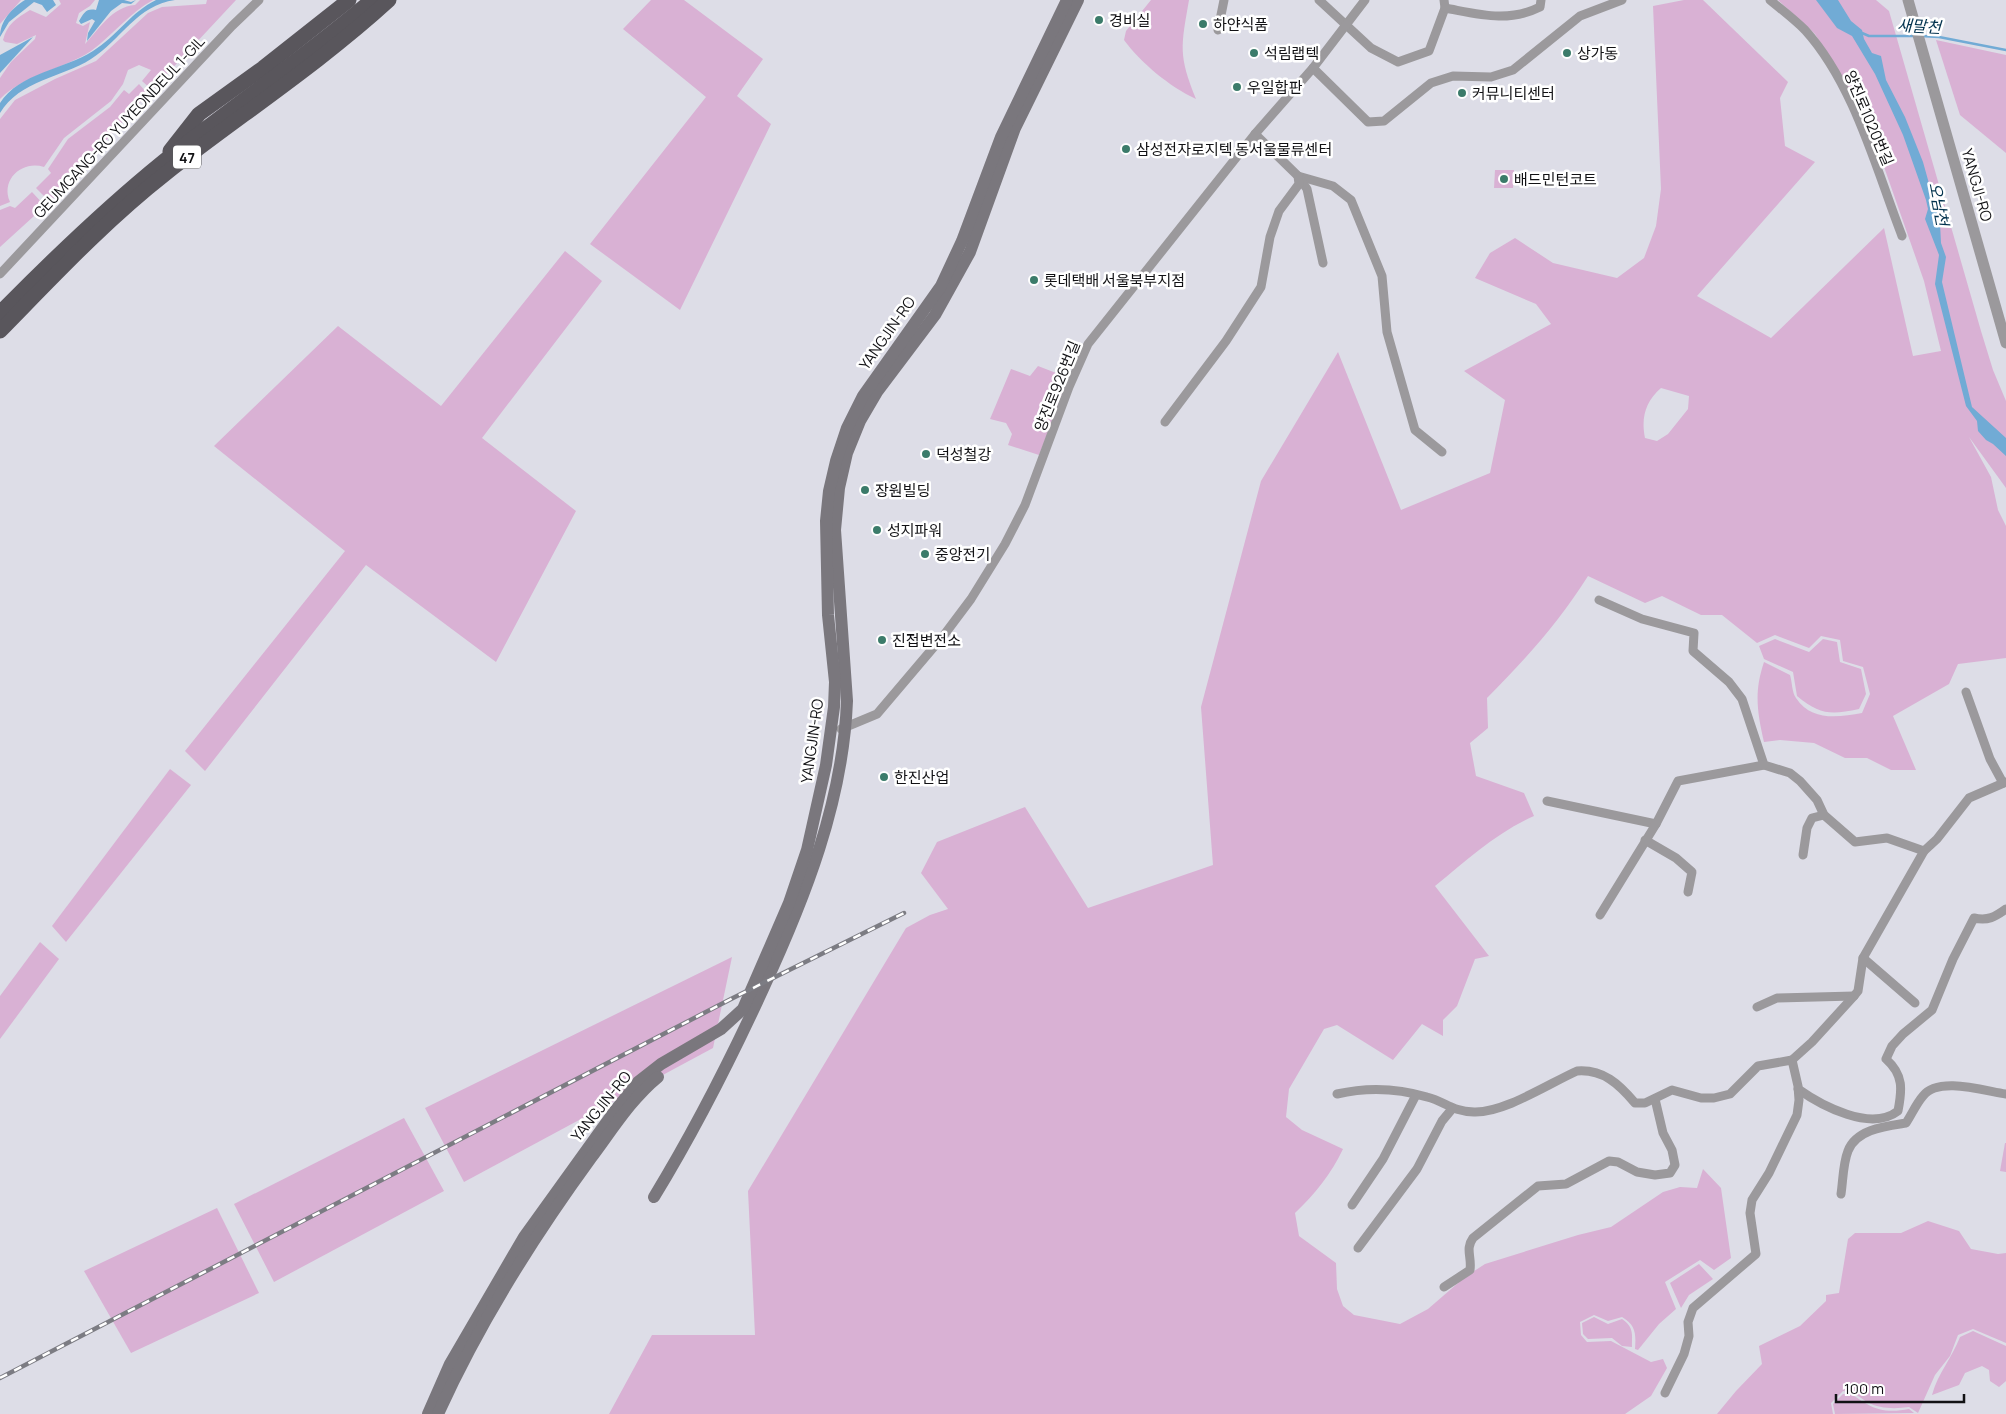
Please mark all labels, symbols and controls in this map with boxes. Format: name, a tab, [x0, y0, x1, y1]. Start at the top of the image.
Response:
place label: 경비실	[1109, 10, 1150, 31]
marker: 경비실	[1093, 14, 1105, 26]
place label: 하얀식품	[1213, 14, 1268, 35]
water label: 새말천	[1896, 14, 1944, 38]
marker: 하얀식품	[1197, 18, 1209, 30]
street label: GEUMGANG-RO YUYEONDEUL 1-GIL	[29, 31, 209, 223]
place label: 석림랩텍	[1264, 43, 1319, 64]
place label: 상가동	[1577, 43, 1618, 64]
marker: 석림랩텍	[1248, 47, 1260, 59]
marker: 상가동	[1561, 47, 1573, 59]
street label: 양진로1020번길	[1839, 67, 1899, 169]
place label: 우일합판	[1247, 77, 1302, 98]
marker: 우일합판	[1231, 81, 1243, 93]
place label: 커뮤니티센터	[1472, 83, 1555, 104]
marker: 커뮤니티센터	[1456, 87, 1468, 99]
place label: 삼성전자로지텍 동서울물류센터	[1136, 139, 1332, 160]
marker: 삼성전자로지텍 동서울물류센터	[1120, 143, 1132, 155]
road number: 47	[173, 146, 201, 168]
street label: YANGJI-RO	[1957, 146, 1997, 224]
place label: 배드민턴코트	[1514, 169, 1597, 190]
marker: 배드민턴코트	[1498, 173, 1510, 185]
water label: 오남천	[1924, 180, 1954, 230]
place label: 롯데택배 서울북부지점	[1044, 270, 1185, 291]
marker: 롯데택배 서울북부지점	[1028, 274, 1040, 286]
street label: YANGJIN-RO	[854, 292, 920, 374]
street label: 양진로926번길	[1029, 337, 1085, 435]
place label: 덕성철강	[936, 444, 991, 465]
marker: 덕성철강	[920, 448, 932, 460]
place label: 장원빌딩	[875, 480, 930, 501]
marker: 장원빌딩	[859, 484, 871, 496]
place label: 성지파워	[887, 520, 942, 541]
marker: 성지파워	[871, 524, 883, 536]
place label: 중앙전기	[935, 544, 990, 565]
marker: 중앙전기	[919, 548, 931, 560]
place label: 진접변전소	[892, 630, 961, 651]
marker: 진접변전소	[876, 634, 888, 646]
street label: YANGJIN-RO	[796, 697, 828, 785]
place label: 한진산업	[894, 767, 949, 788]
marker: 한진산업	[878, 771, 890, 783]
street label: YANGJIN-RO	[566, 1066, 636, 1146]
scale bar	[1836, 1372, 1964, 1404]
text: 100 m	[1844, 1378, 1884, 1399]

